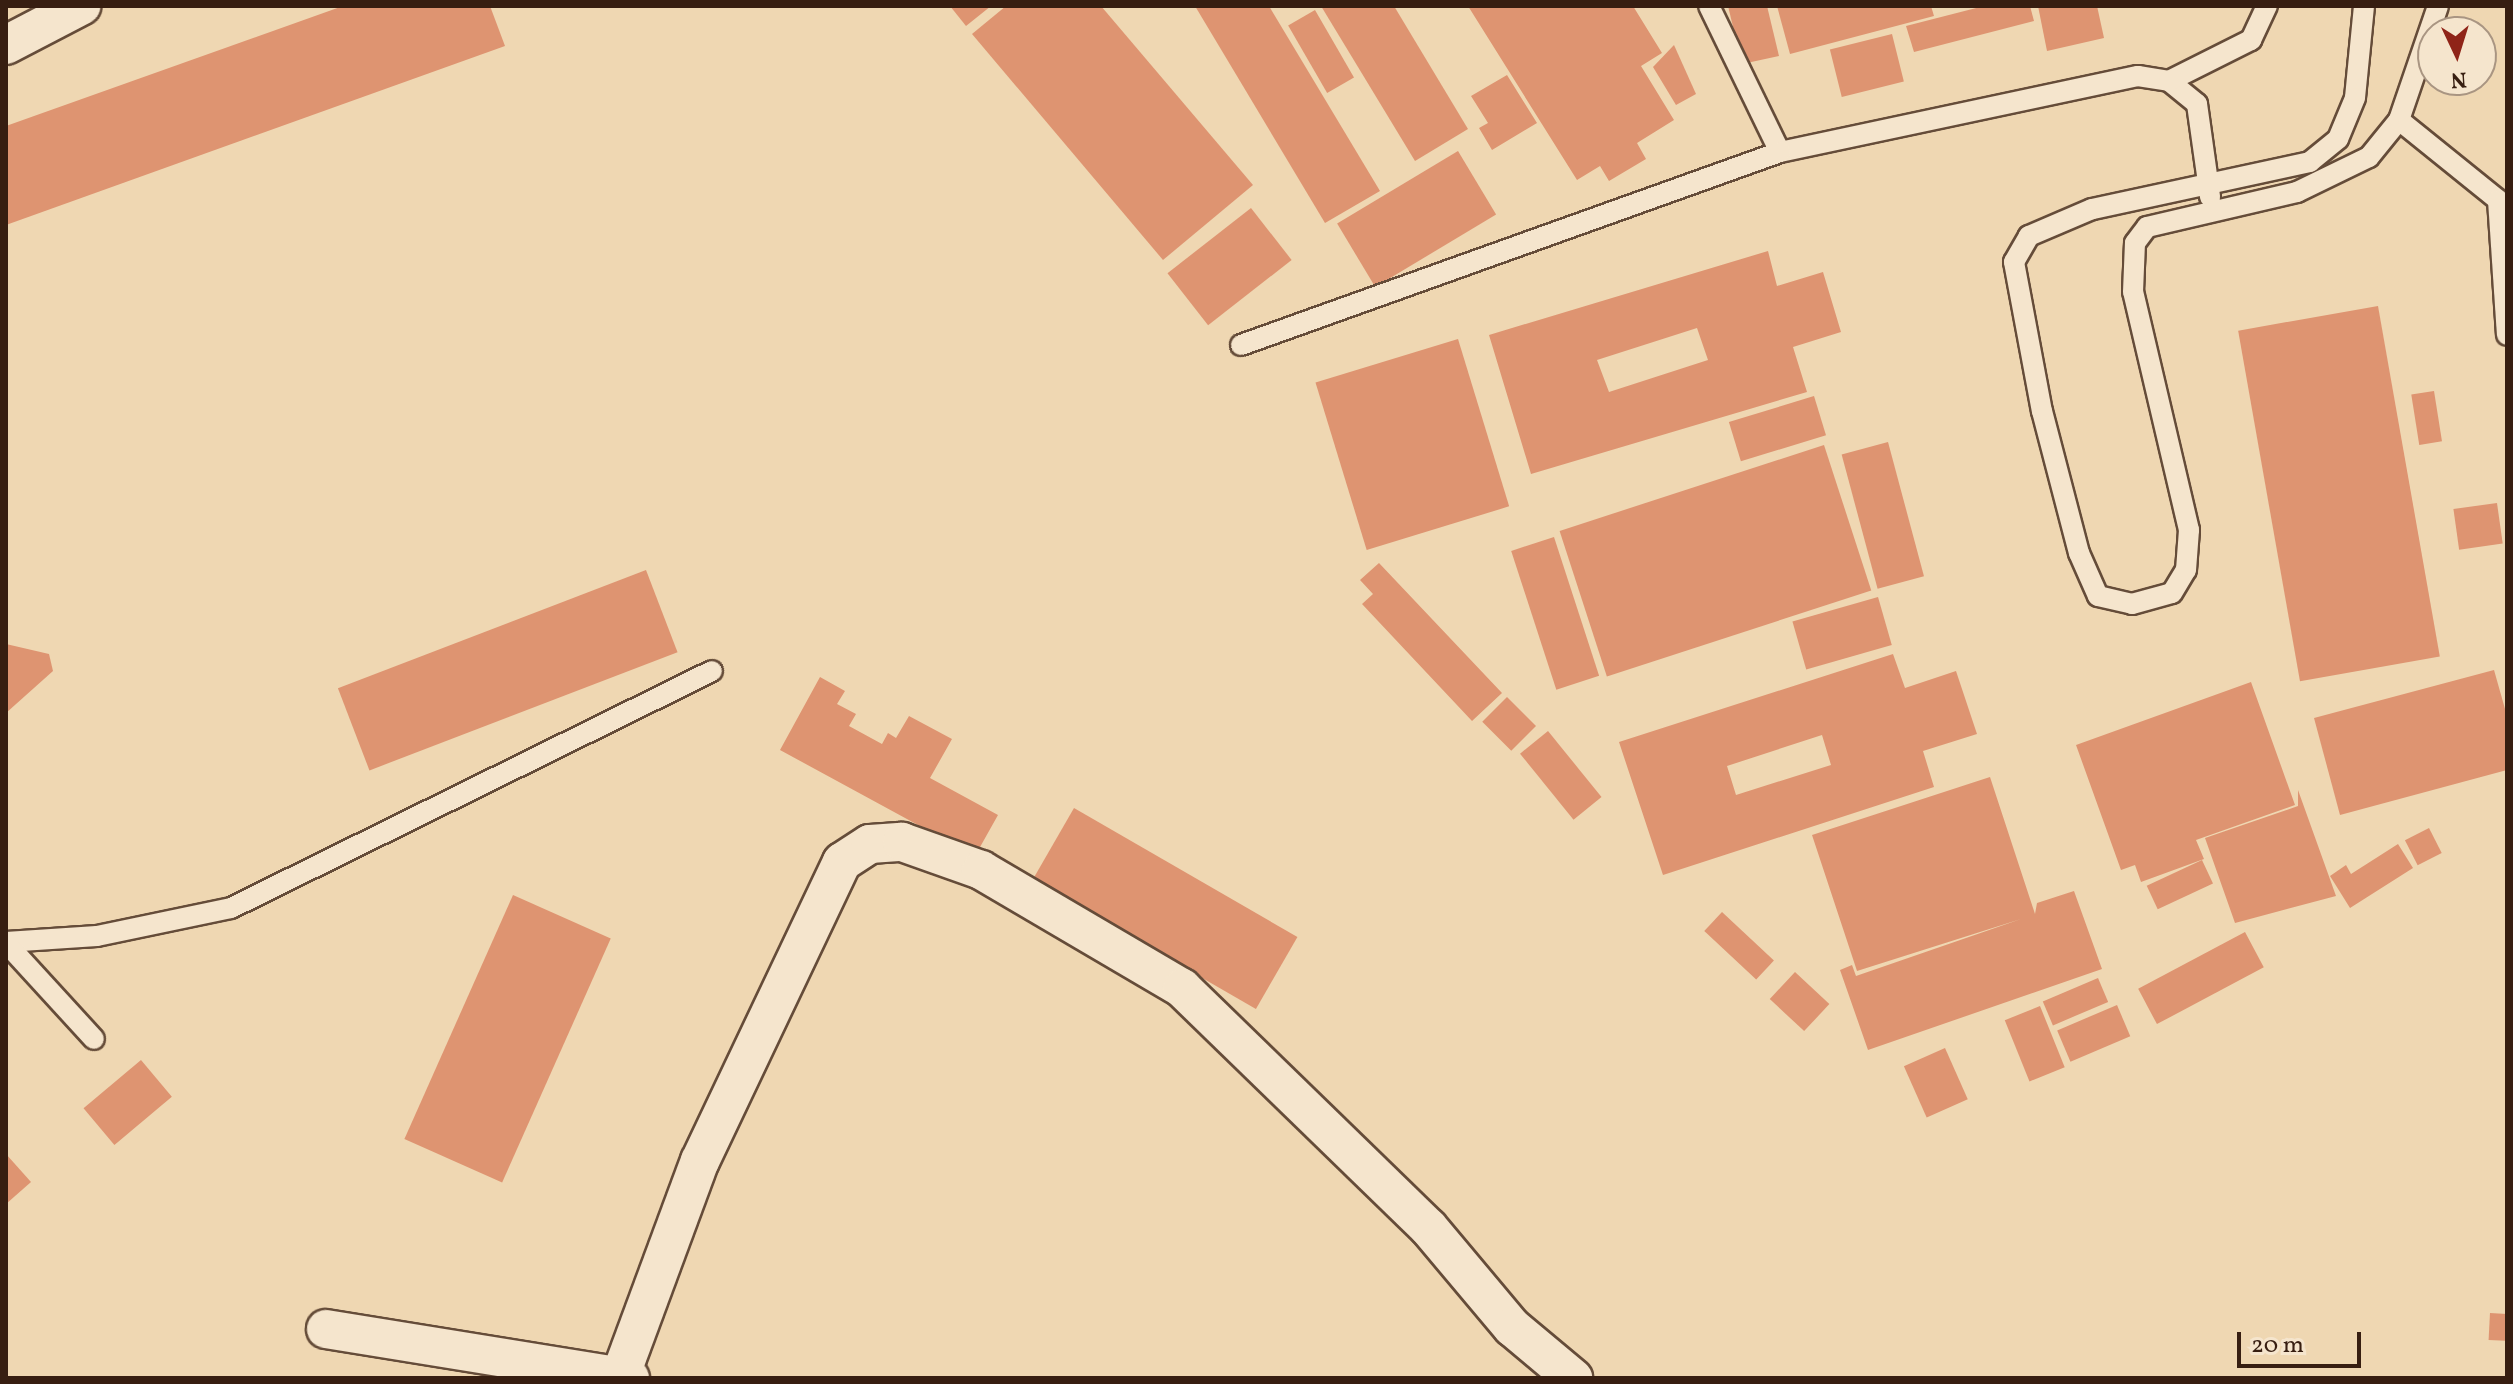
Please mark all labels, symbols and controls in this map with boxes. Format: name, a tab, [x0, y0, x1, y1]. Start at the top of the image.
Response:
north arrow	[2417, 16, 2497, 96]
text: N	[2450, 62, 2468, 94]
scale bar	[2241, 1316, 2365, 1366]
text: 20 m	[2251, 1329, 2304, 1363]

